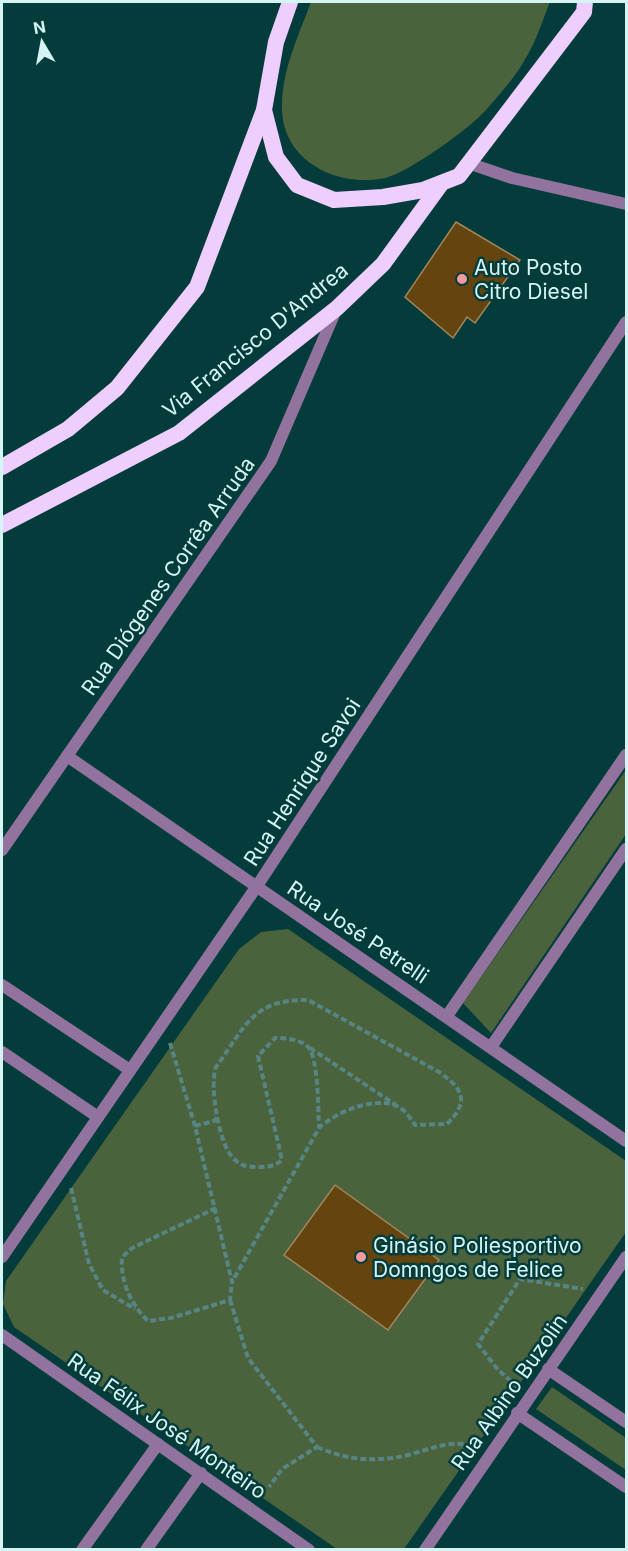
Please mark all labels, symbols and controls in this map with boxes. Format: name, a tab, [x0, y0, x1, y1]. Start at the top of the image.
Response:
north arrow	[12, 12, 72, 72]
text: N	[32, 16, 47, 38]
place label: Auto Posto Citro Diesel	[474, 255, 588, 304]
street label: Via Francisco D'Andrea	[157, 258, 353, 422]
marker: Auto Posto Citro Diesel	[455, 272, 469, 286]
street label: Rua Diógenes Corrêa Arruda	[76, 452, 260, 700]
street label: Rua Henrique Savoi	[239, 694, 365, 870]
street label: Rua José Petrelli	[283, 876, 433, 988]
place label: Ginásio Poliesportivo Domngos de Felice	[373, 1233, 582, 1282]
marker: Ginásio Poliesportivo Domngos de Felice	[354, 1250, 368, 1264]
street label: Rua Albino Buzolin	[446, 1309, 572, 1475]
street label: Rua Félix José Monteiro	[63, 1348, 271, 1504]

